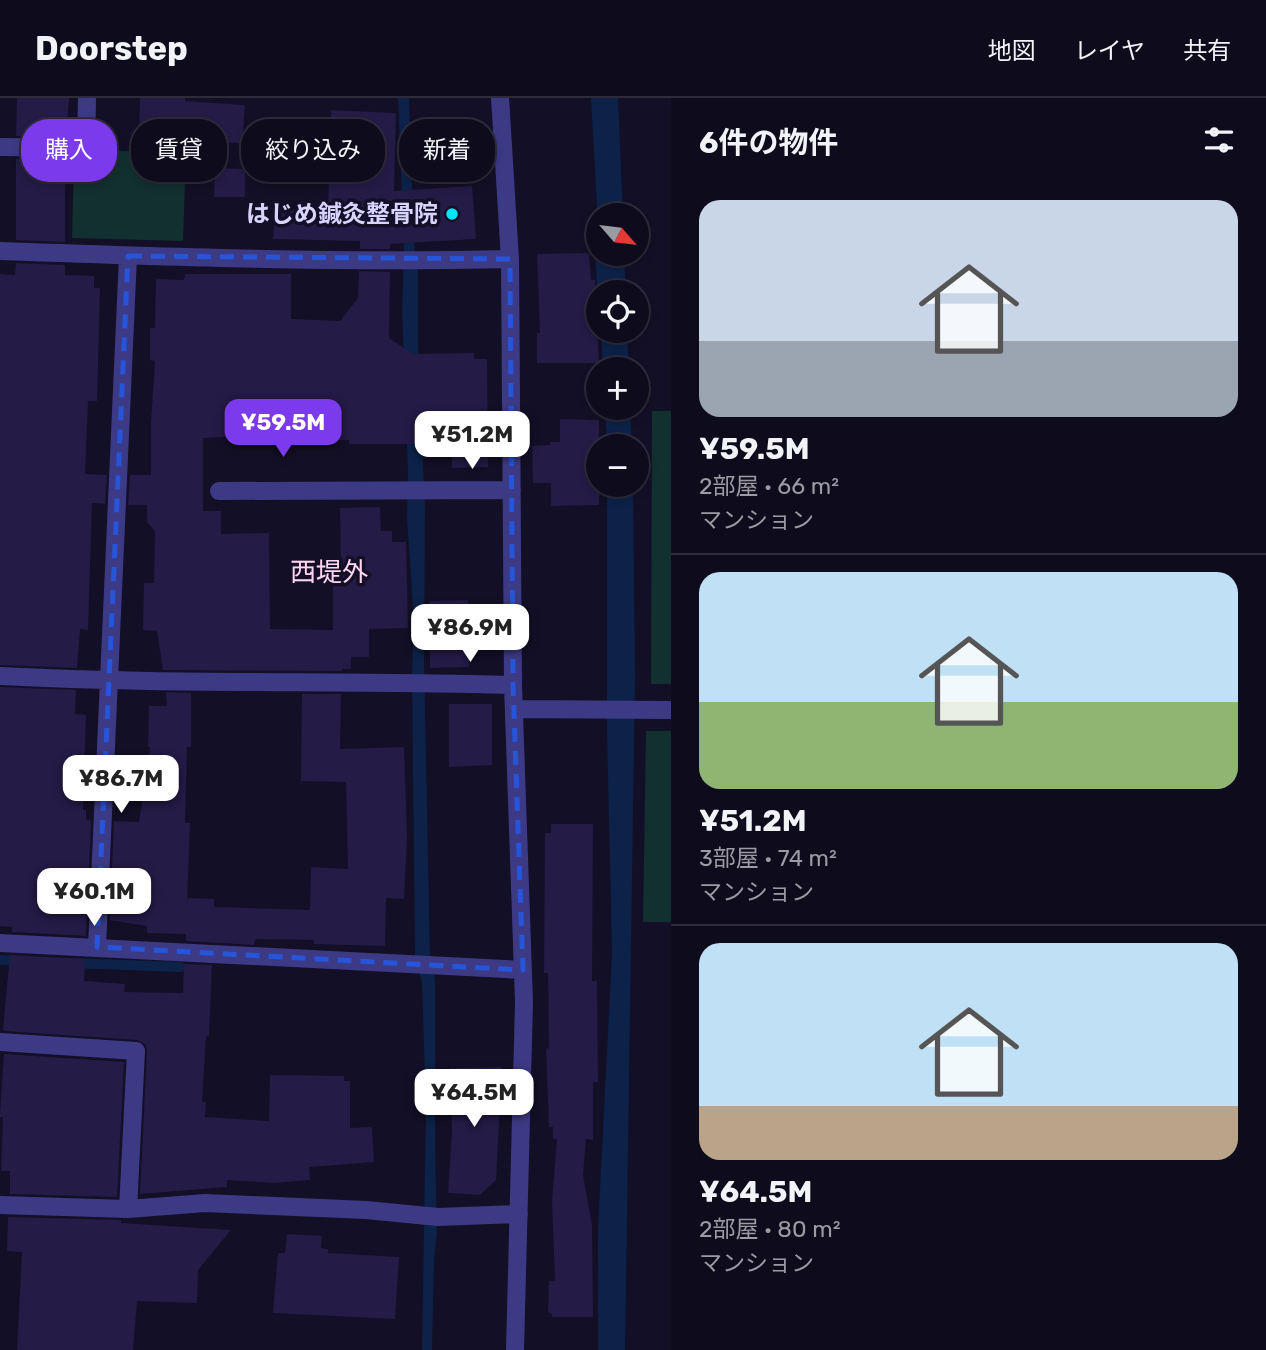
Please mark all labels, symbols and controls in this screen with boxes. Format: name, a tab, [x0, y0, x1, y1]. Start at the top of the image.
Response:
text: Doorstep	[35, 29, 188, 68]
text: 地図	[988, 37, 1036, 65]
text: レイヤ	[1074, 37, 1145, 65]
text: 共有	[1183, 37, 1231, 65]
chip: 購入	[21, 119, 117, 182]
chip: 賃貸	[131, 119, 227, 182]
chip: 絞り込み	[241, 119, 385, 182]
chip: 新着	[399, 119, 495, 182]
icon: filters	[1200, 121, 1238, 159]
text: 6件の物件	[699, 125, 839, 161]
place label: はじめ鍼灸整骨院	[246, 200, 438, 228]
north arrow	[586, 203, 649, 266]
map controls	[586, 203, 649, 497]
marker: はじめ鍼灸整骨院	[444, 206, 460, 222]
icon: home	[906, 246, 1032, 372]
button: locate	[586, 280, 649, 343]
button: +	[586, 357, 649, 420]
pin: ¥59.5M	[226, 400, 340, 459]
text: ¥59.5M	[241, 408, 325, 436]
pin: ¥51.2M	[415, 412, 529, 471]
text: ¥51.2M	[431, 420, 513, 448]
text: ¥59.5M	[699, 431, 809, 467]
button: −	[586, 434, 649, 497]
text: 2部屋 · 66 m²	[699, 472, 839, 500]
text: マンション	[699, 506, 814, 534]
district label: 西堤外	[290, 557, 368, 588]
pin: ¥86.9M	[413, 604, 527, 664]
text: ¥86.9M	[427, 613, 513, 641]
icon: home	[906, 618, 1032, 744]
pin: ¥86.7M	[64, 756, 178, 815]
text: ¥86.7M	[79, 764, 163, 792]
text: ¥51.2M	[699, 803, 807, 839]
text: 3部屋 · 74 m²	[699, 844, 837, 872]
pin: ¥60.1M	[37, 868, 151, 928]
text: ¥60.1M	[53, 877, 135, 905]
text: マンション	[699, 878, 814, 906]
icon: home	[906, 989, 1032, 1115]
pin: ¥64.5M	[417, 1070, 531, 1129]
text: ¥64.5M	[431, 1078, 517, 1106]
text: ¥64.5M	[699, 1174, 812, 1210]
text: 2部屋 · 80 m²	[699, 1215, 841, 1243]
text: マンション	[699, 1249, 814, 1277]

